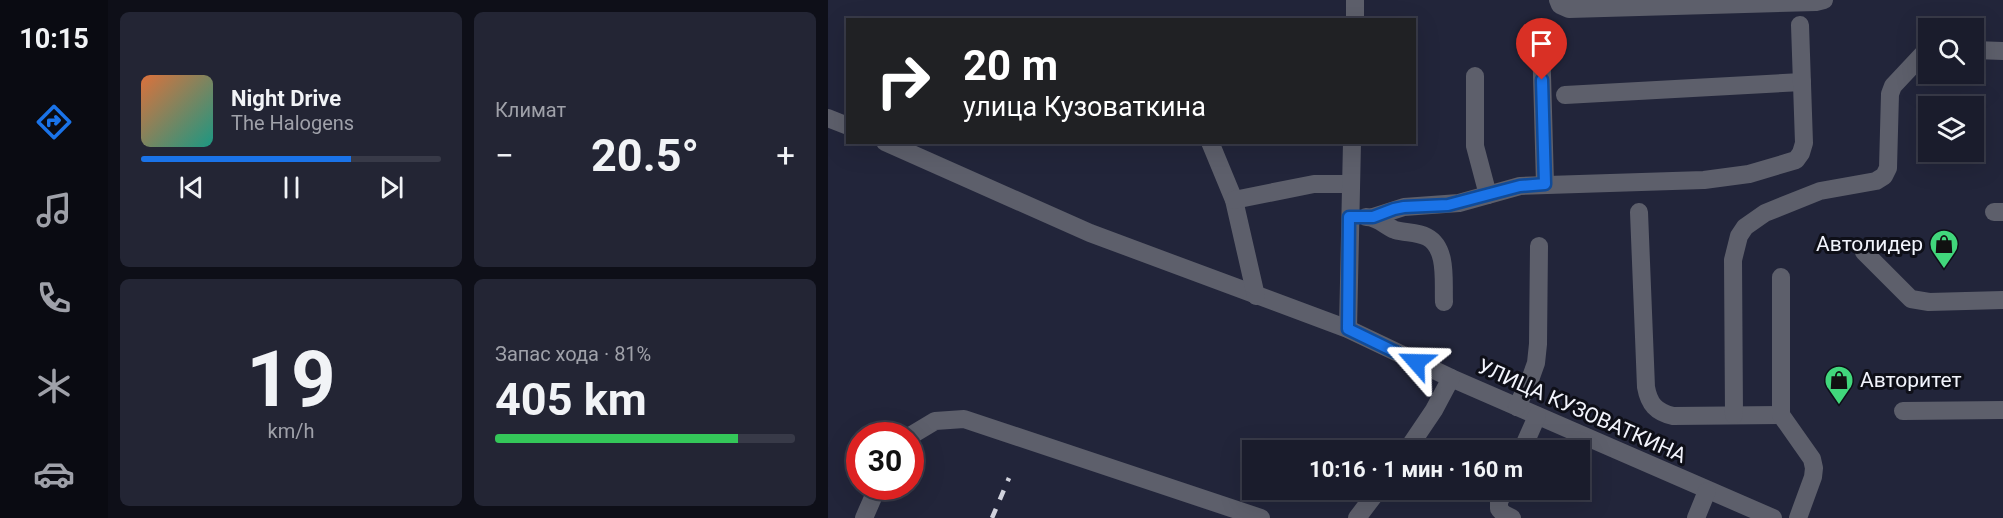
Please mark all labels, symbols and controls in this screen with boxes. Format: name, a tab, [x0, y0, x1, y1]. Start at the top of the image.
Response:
pin	[1516, 18, 1567, 80]
map controls	[1918, 18, 1984, 162]
button: search	[1918, 18, 1984, 84]
text: 10:15	[19, 23, 89, 55]
icon: arrive	[1525, 27, 1558, 60]
text: 20 m	[963, 41, 1058, 90]
icon: right	[864, 42, 942, 120]
text: Night Drive	[231, 86, 341, 111]
text: улица Кузоваткина	[963, 91, 1206, 123]
button: layers	[1918, 96, 1984, 162]
text: Климат	[495, 98, 566, 122]
icon: directions	[33, 101, 75, 143]
text: The Halogens	[231, 111, 354, 135]
text: 20.5°	[591, 129, 699, 182]
text: −	[495, 136, 514, 175]
text: +	[776, 136, 795, 175]
icon: previous	[175, 171, 208, 204]
icon: pause	[275, 171, 308, 204]
icon: next	[375, 171, 408, 204]
icon: music	[33, 189, 75, 231]
shop icon: Автолидер	[1928, 228, 1960, 270]
place label: Автолидер	[1816, 232, 1923, 256]
icon: phone	[33, 277, 75, 319]
position arrow	[1384, 330, 1448, 394]
text: 19	[246, 334, 336, 425]
text: Запас хода · 81%	[495, 342, 651, 366]
street label: УЛИЦА КУЗОВАТКИНА	[1474, 354, 1690, 468]
shop icon: Авторитет	[1823, 364, 1855, 406]
icon: climate	[33, 365, 75, 407]
place label: Авторитет	[1860, 368, 1962, 392]
text: 405 km	[495, 373, 647, 426]
text: km/h	[268, 419, 314, 443]
speed limit sign: 30	[846, 422, 924, 500]
icon: car	[33, 453, 75, 495]
text: 10:16 · 1 мин · 160 m	[1309, 457, 1523, 482]

